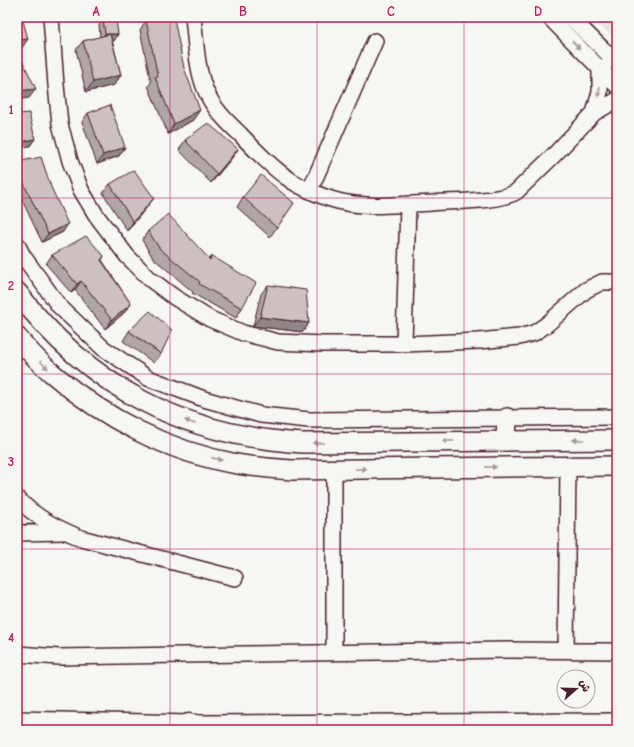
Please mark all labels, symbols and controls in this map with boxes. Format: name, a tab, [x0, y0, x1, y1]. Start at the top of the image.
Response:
text: A	[92, 4, 100, 19]
text: B	[239, 4, 247, 19]
text: C	[387, 4, 395, 19]
text: D	[534, 4, 542, 19]
one-way arrow	[571, 40, 581, 50]
one-way arrow	[596, 86, 602, 98]
text: 1	[8, 102, 14, 117]
text: 2	[8, 278, 14, 293]
one-way arrow	[39, 360, 49, 370]
one-way arrow	[184, 418, 196, 424]
one-way arrow	[571, 437, 584, 443]
one-way arrow	[441, 438, 454, 444]
one-way arrow	[311, 440, 324, 446]
text: 3	[8, 454, 14, 469]
one-way arrow	[211, 457, 224, 463]
one-way arrow	[485, 464, 498, 470]
one-way arrow	[355, 466, 368, 472]
text: 4	[8, 630, 14, 645]
north arrow	[556, 669, 596, 709]
text: ش	[577, 678, 593, 694]

